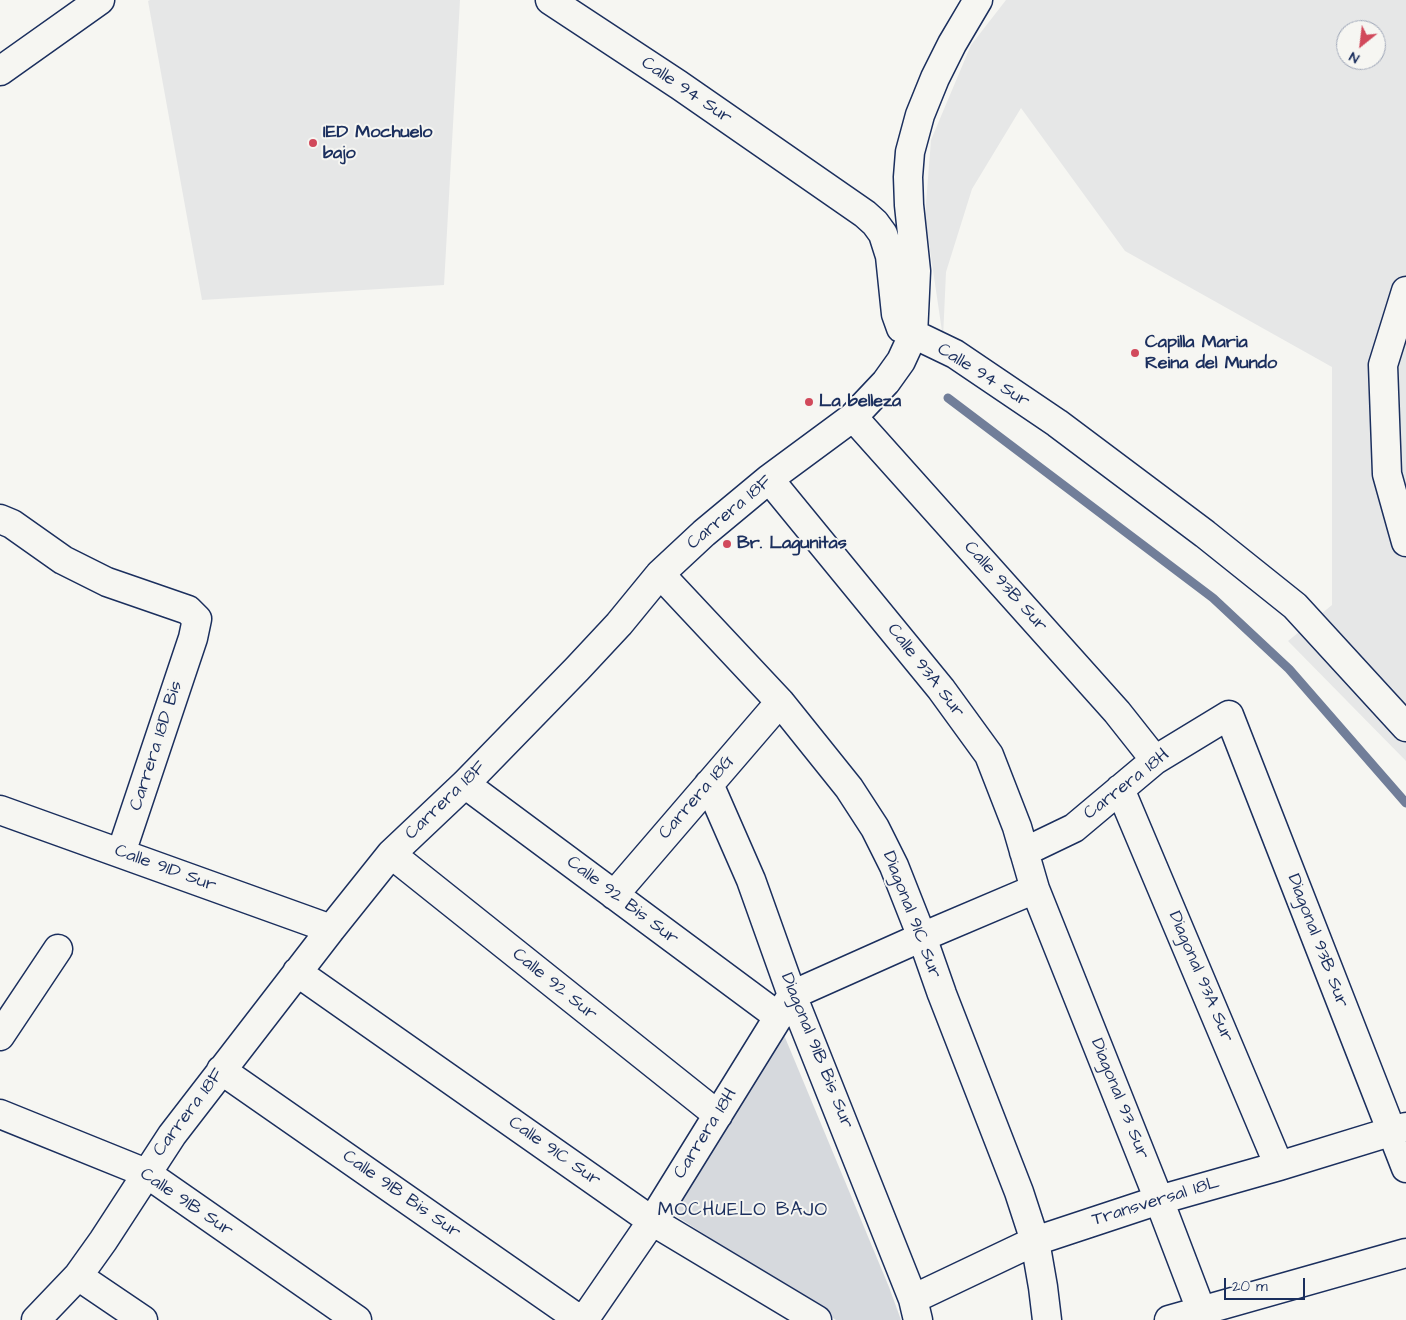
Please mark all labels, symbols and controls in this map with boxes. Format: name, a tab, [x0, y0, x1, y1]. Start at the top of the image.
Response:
north arrow	[1336, 20, 1386, 70]
text: N	[1346, 46, 1363, 68]
street label: Calle 94 Sur	[636, 53, 736, 129]
place label: IED Mochuelo bajo	[323, 122, 432, 164]
marker: IED Mochuelo bajo	[307, 137, 319, 149]
place label: Capilla Maria Reina del Mundo	[1145, 332, 1277, 374]
street label: Calle 94 Sur	[933, 339, 1033, 413]
marker: Capilla Maria Reina del Mundo	[1129, 347, 1141, 359]
place label: La belleza	[819, 391, 901, 413]
marker: La belleza	[803, 396, 815, 408]
street label: Carrera 18F	[683, 471, 777, 555]
place label: Br. Lagunitas	[737, 533, 847, 555]
street label: Calle 93B Sur	[959, 537, 1051, 637]
marker: Br. Lagunitas	[721, 538, 733, 550]
street label: Calle 93A Sur	[882, 620, 968, 722]
street label: Carrera 18D Bis	[126, 678, 188, 814]
street label: Carrera 18H	[1080, 745, 1174, 825]
street label: Carrera 18G	[655, 752, 739, 844]
street label: Carrera 18F	[401, 757, 491, 845]
street label: Calle 91D Sur	[111, 841, 219, 897]
street label: Diagonal 91C Sur	[877, 848, 945, 982]
street label: Calle 92 Bis Sur	[562, 852, 682, 950]
street label: Diagonal 93B Sur	[1282, 871, 1352, 1011]
street label: Diagonal 93A Sur	[1163, 908, 1237, 1046]
street label: Calle 92 Sur	[507, 944, 601, 1026]
street label: Diagonal 91B Bis Sur	[775, 970, 857, 1132]
street label: Diagonal 93 Sur	[1085, 1035, 1153, 1163]
street label: Carrera 18F	[149, 1065, 229, 1161]
street label: Carrera 18H	[670, 1085, 742, 1183]
street label: Calle 91C Sur	[504, 1112, 604, 1192]
street label: Calle 91B Bis Sur	[338, 1146, 464, 1244]
street label: Calle 91B Sur	[135, 1164, 237, 1242]
street label: Transversal 18L	[1090, 1172, 1222, 1232]
district label: MOCHUELO BAJO	[656, 1200, 830, 1222]
scale bar	[1226, 1268, 1307, 1300]
text: 20 m	[1232, 1276, 1268, 1297]

